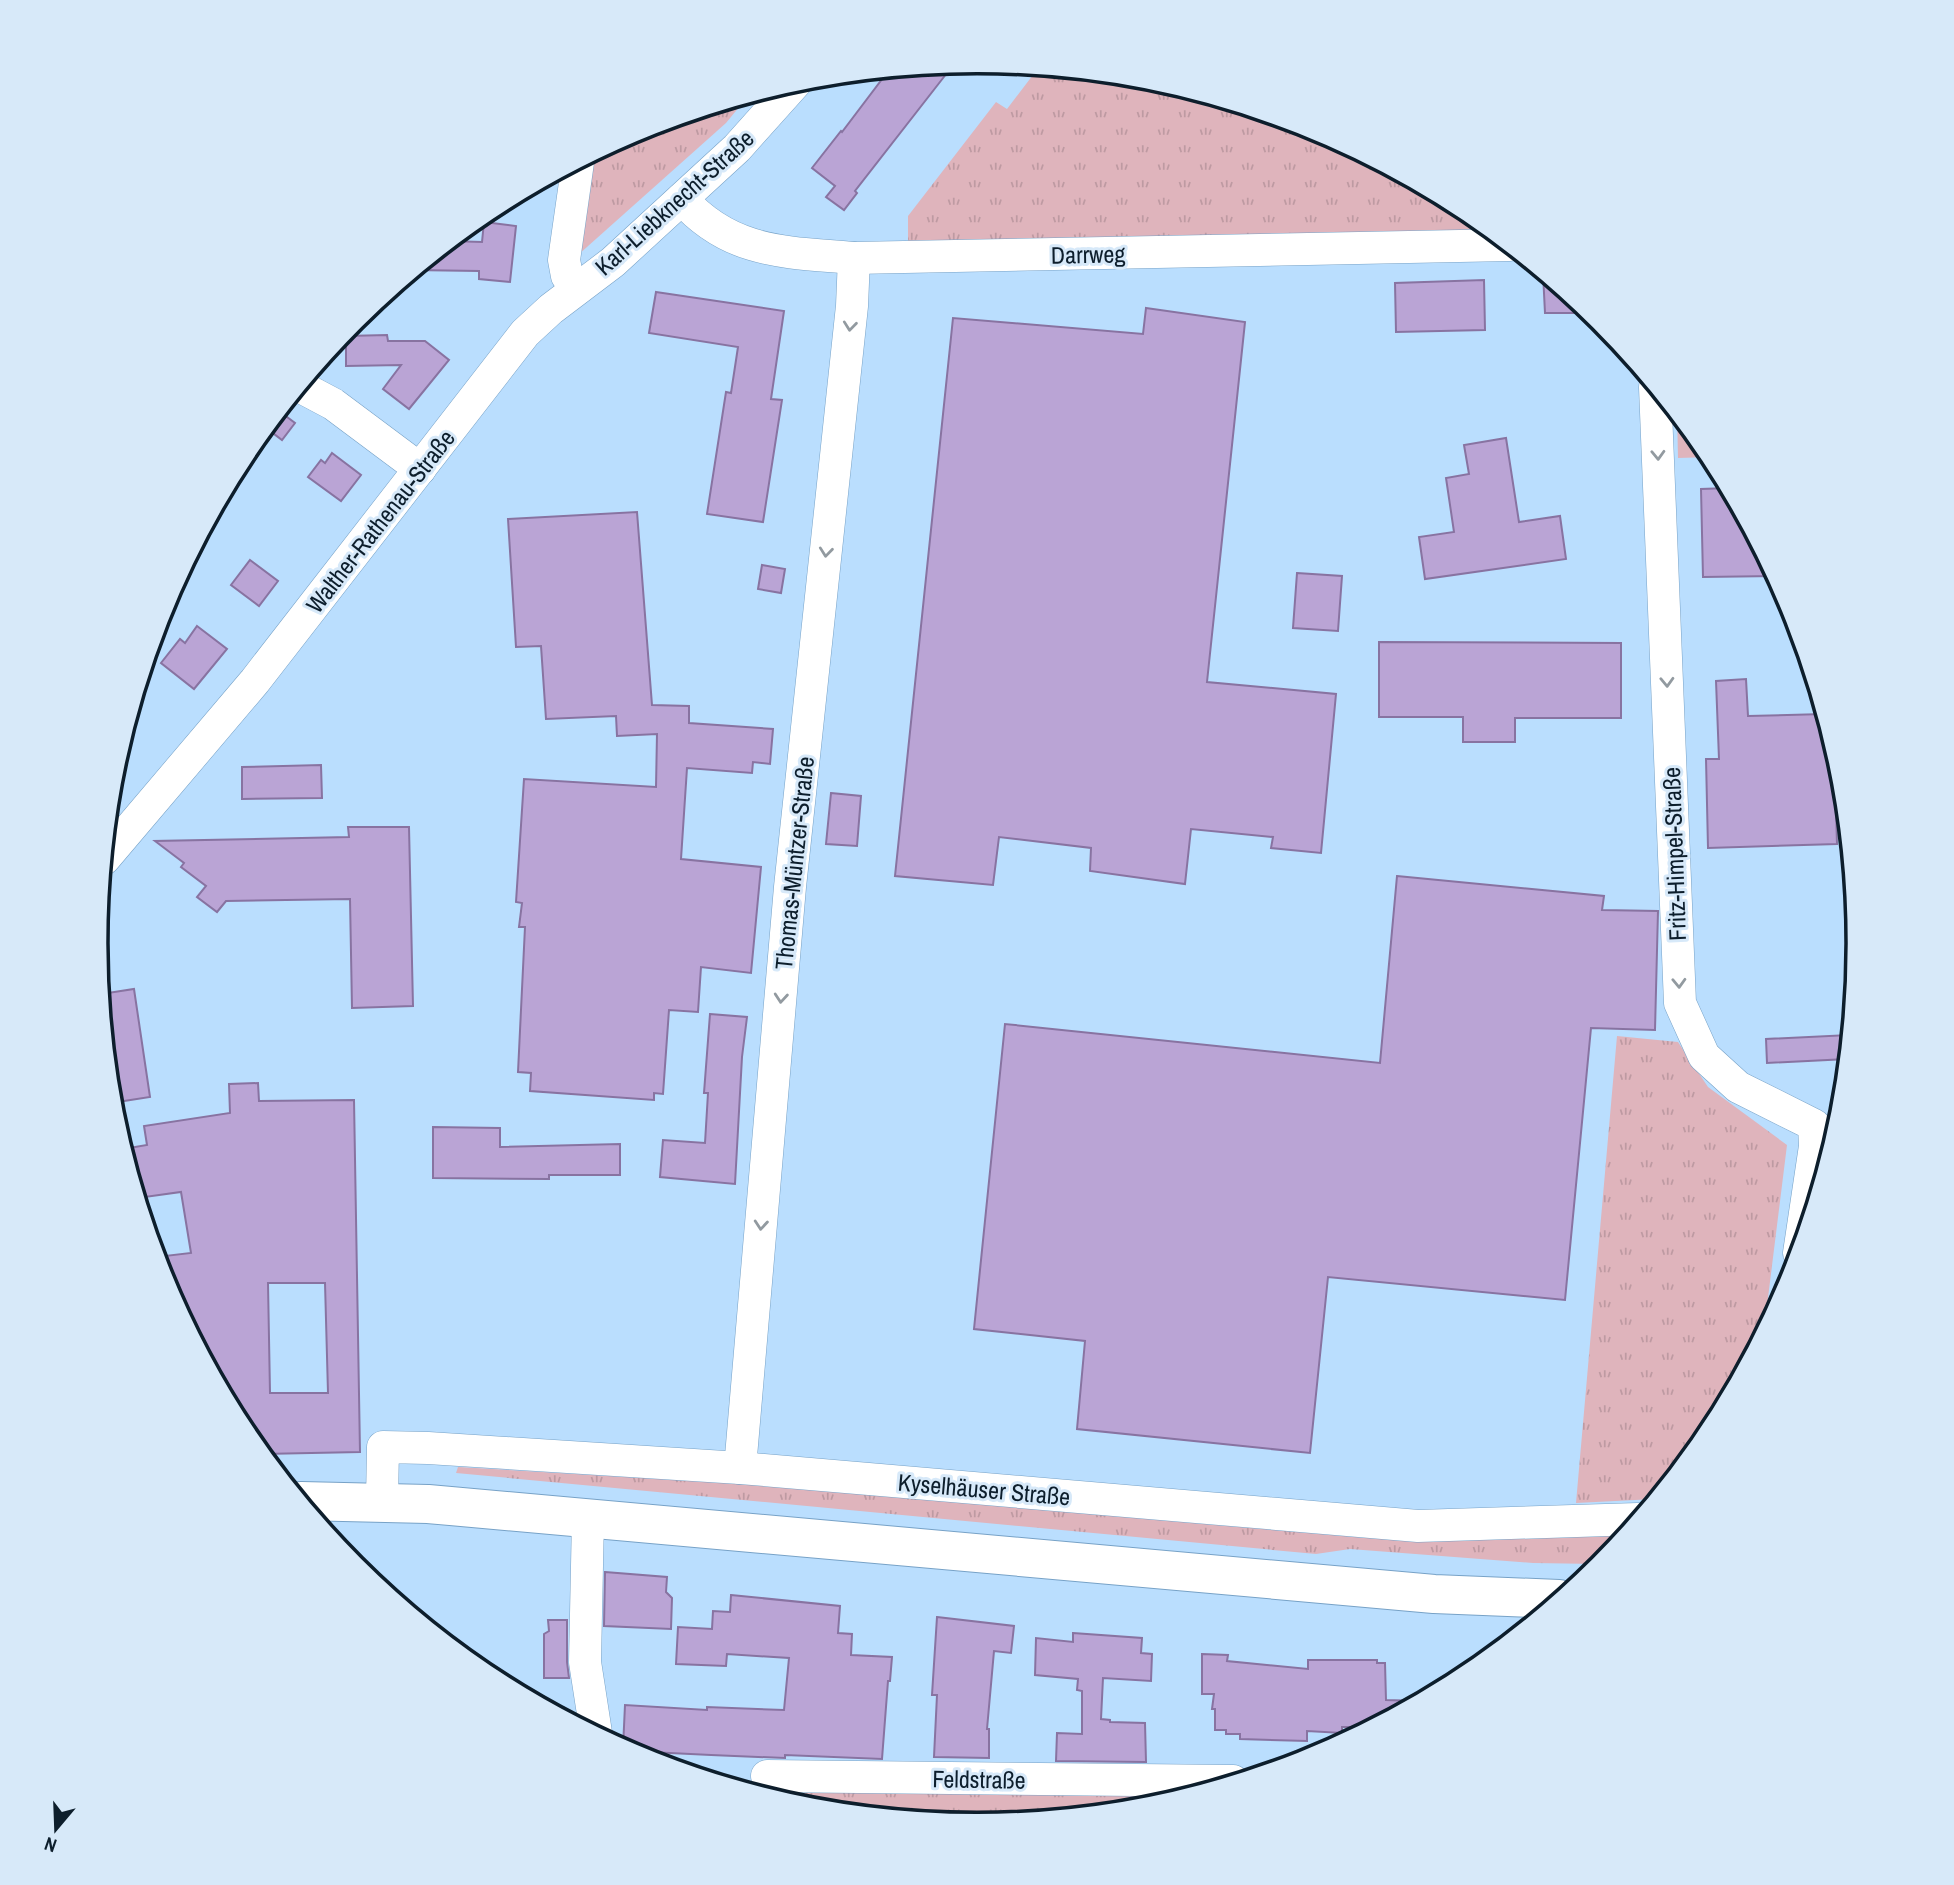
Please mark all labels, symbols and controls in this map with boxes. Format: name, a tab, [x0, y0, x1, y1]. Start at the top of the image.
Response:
street label: Karl-Liebknecht-Straße	[588, 122, 760, 282]
street label: Darrweg	[1051, 237, 1126, 271]
one-way arrow	[842, 320, 857, 332]
street label: Walther-Rathenau-Straße	[298, 423, 462, 619]
one-way arrow	[1651, 449, 1666, 460]
one-way arrow	[818, 547, 833, 558]
one-way arrow	[1660, 677, 1675, 688]
street label: Thomas-Müntzer-Straße	[767, 755, 821, 971]
street label: Fritz-Himpel-Straße	[1655, 767, 1693, 941]
one-way arrow	[1672, 978, 1687, 989]
one-way arrow	[773, 992, 788, 1004]
one-way arrow	[754, 1220, 769, 1231]
street label: Kyselhäuser Straße	[897, 1466, 1071, 1512]
street label: Feldstraße	[932, 1762, 1026, 1796]
north arrow	[21, 1794, 91, 1864]
text: N	[41, 1831, 60, 1859]

